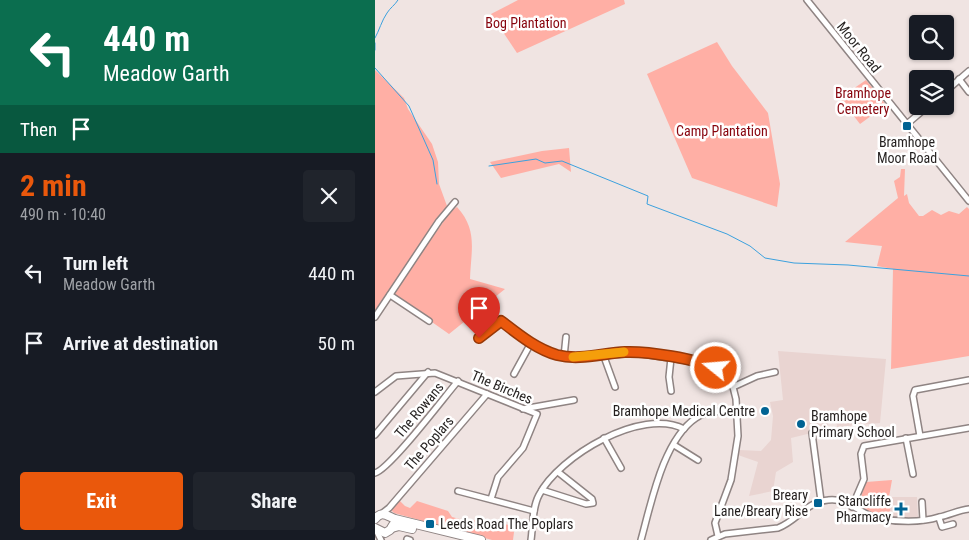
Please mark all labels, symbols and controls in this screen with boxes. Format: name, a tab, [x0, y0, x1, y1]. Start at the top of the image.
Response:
park label: Bog Plantation	[485, 15, 567, 31]
map controls	[909, 15, 954, 115]
button: search	[909, 15, 954, 60]
text: 440 m	[103, 19, 190, 60]
street label: Moor Road	[834, 19, 884, 75]
icon: left	[20, 20, 85, 85]
text: Meadow Garth	[103, 61, 230, 86]
button: layers	[909, 70, 954, 115]
park label: Bramhope Cemetery	[835, 85, 892, 117]
icon: arrive	[67, 115, 95, 143]
text: Then	[20, 118, 57, 141]
marker: Bramhope Moor Road	[901, 120, 913, 132]
park label: Camp Plantation	[676, 123, 768, 139]
place label: Bramhope Moor Road	[877, 134, 937, 166]
text: 2 min	[20, 168, 87, 203]
button: close	[303, 170, 355, 222]
text: 490 m · 10:40	[20, 205, 106, 224]
text: Turn left	[63, 252, 128, 275]
icon: left	[20, 259, 48, 287]
text: 440 m	[308, 262, 355, 285]
text: Meadow Garth	[63, 275, 155, 294]
pin	[458, 287, 500, 338]
icon: arrive	[465, 294, 493, 322]
icon: arrive	[20, 329, 48, 357]
text: Arrive at destination	[63, 332, 218, 355]
text: 50 m	[318, 332, 355, 355]
position arrow	[689, 341, 741, 393]
street label: The Birches	[469, 367, 535, 407]
street label: The Rowans	[391, 379, 447, 441]
place label: Bramhope Medical Centre	[613, 403, 755, 419]
marker: Bramhope Medical Centre	[759, 405, 771, 417]
place label: Bramhope Primary School	[811, 408, 895, 440]
street label: The Poplars	[401, 413, 457, 473]
marker: Bramhope Primary School	[795, 418, 807, 430]
button: Exit	[20, 472, 183, 530]
button: Share	[193, 472, 355, 530]
place label: Breary Lane/Breary Rise	[714, 487, 808, 519]
place label: Stancliffe Pharmacy	[836, 493, 891, 525]
marker: Breary Lane/Breary Rise	[812, 497, 824, 509]
marker: Stancliffe Pharmacy	[895, 503, 907, 515]
place label: Leeds Road The Poplars	[440, 516, 573, 532]
marker: Leeds Road The Poplars	[424, 518, 436, 530]

